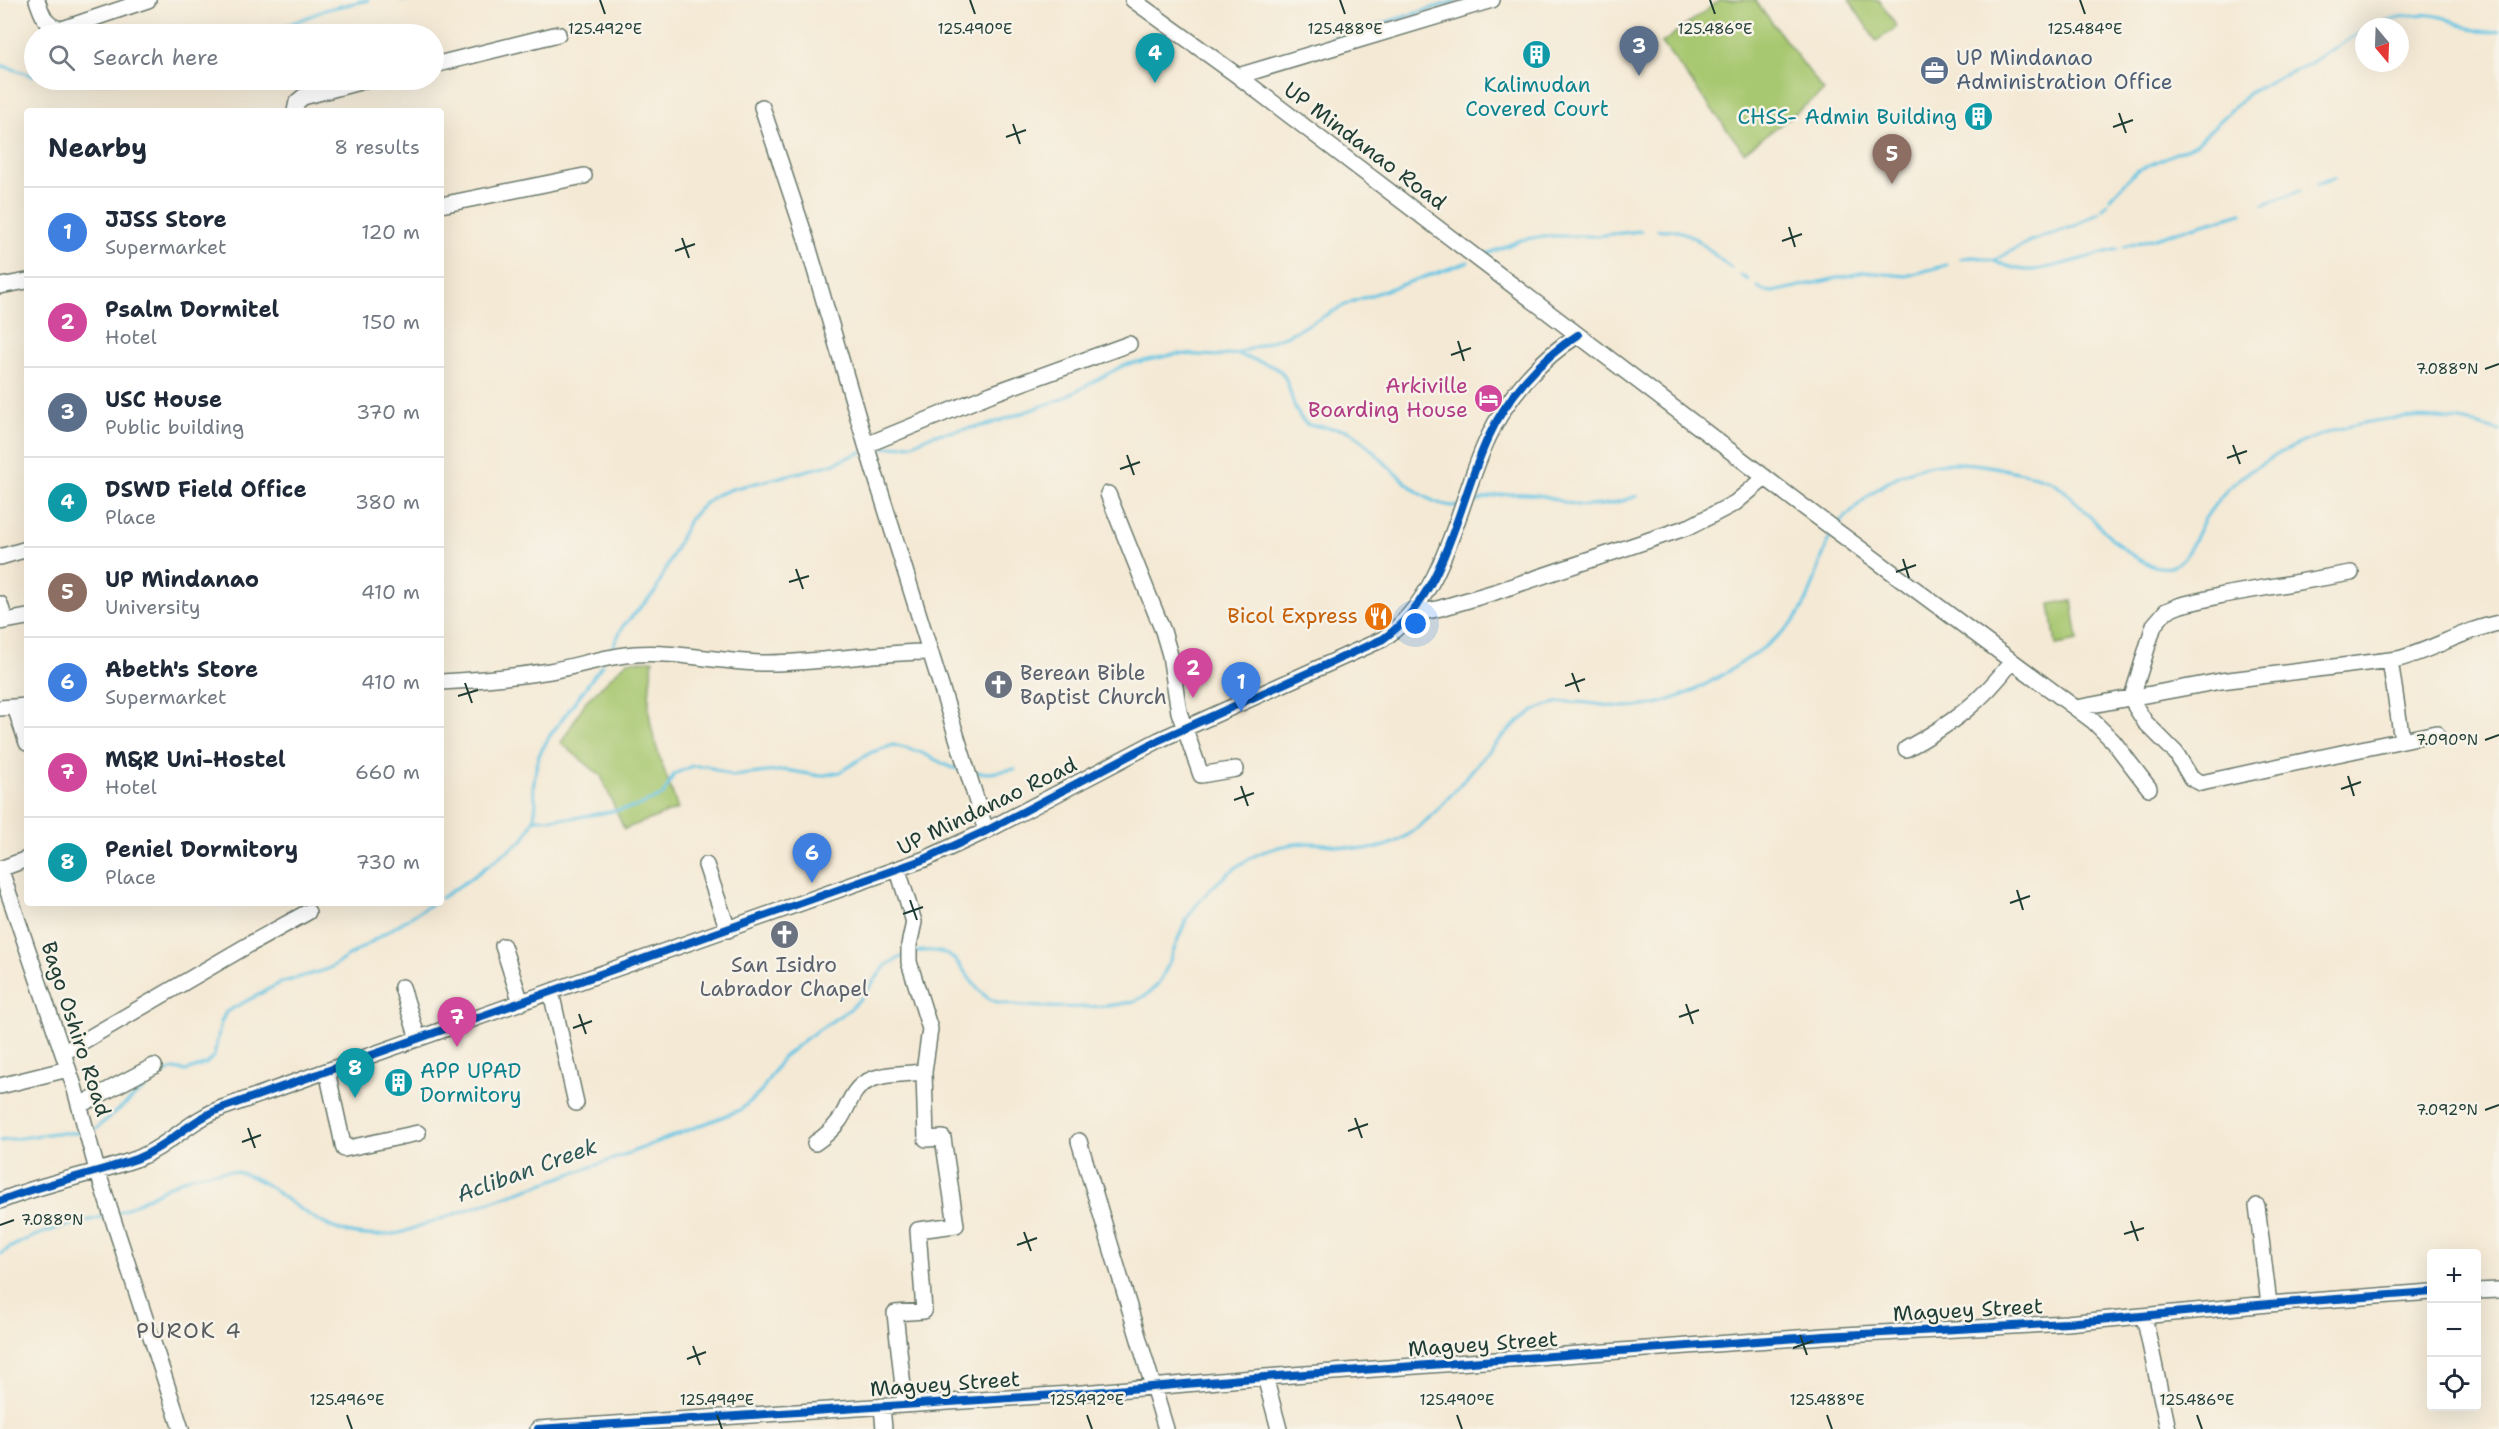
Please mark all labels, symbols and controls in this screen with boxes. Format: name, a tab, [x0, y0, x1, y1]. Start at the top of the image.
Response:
north arrow	[2355, 18, 2409, 72]
text: 125.492°E	[568, 19, 642, 39]
text: 125.490°E	[938, 19, 1012, 39]
text: 125.488°E	[1307, 19, 1383, 39]
text: 125.486°E	[1677, 19, 1753, 39]
text: 125.484°E	[2048, 19, 2122, 39]
search box	[24, 24, 444, 90]
pin: 3	[1620, 26, 1658, 76]
pin: 4	[1136, 34, 1174, 83]
building icon: Kalimudan Covered Court	[1521, 38, 1553, 70]
icon: search	[45, 41, 78, 74]
text: Search here	[93, 43, 219, 72]
place label: UP Mindanao Administration Office	[1956, 44, 2173, 96]
office icon: UP Mindanao Administration Office	[1919, 54, 1951, 86]
place label: Kalimudan Covered Court	[1465, 71, 1609, 123]
street label: UP Mindanao Road	[1278, 76, 1452, 216]
building icon: CHSS- Admin Building	[1962, 101, 1994, 133]
place label: CHSS- Admin Building	[1738, 103, 1957, 131]
text: Nearby	[48, 130, 147, 165]
text: 8 results	[334, 134, 420, 160]
pin: 5	[1872, 134, 1912, 184]
text: JJSS Store	[105, 205, 227, 234]
text: 1	[63, 219, 72, 245]
text: 120 m	[361, 219, 420, 245]
text: Supermarket	[105, 234, 227, 260]
text: Psalm Dormitel	[105, 295, 279, 324]
text: 2	[61, 309, 75, 335]
text: 150 m	[362, 309, 420, 335]
text: Hotel	[105, 324, 157, 350]
text: 7.088°N	[2416, 359, 2478, 379]
place label: Arkiville Boarding House	[1308, 372, 1468, 424]
hotel icon: Arkiville Boarding House	[1473, 382, 1505, 414]
text: USC House	[105, 385, 222, 414]
text: 3	[61, 399, 75, 425]
text: 370 m	[356, 399, 420, 425]
text: Public building	[105, 414, 244, 440]
text: DSWD Field Office	[105, 475, 307, 504]
text: 4	[61, 489, 75, 515]
text: 380 m	[355, 489, 420, 515]
text: Place	[105, 504, 156, 530]
text: UP Mindanao	[105, 565, 259, 594]
text: 5	[61, 579, 74, 605]
text: 410 m	[361, 579, 420, 605]
text: University	[105, 594, 201, 620]
restaurant icon: Bicol Express	[1363, 600, 1395, 632]
place label: Bicol Express	[1227, 602, 1358, 630]
your location	[1401, 609, 1430, 638]
pin: 2	[1174, 648, 1212, 698]
text: Abeth's Store	[105, 655, 258, 684]
place label: Berean Bible Baptist Church	[1020, 659, 1167, 711]
pin: 1	[1222, 662, 1260, 712]
text: 6	[61, 669, 75, 695]
text: 410 m	[361, 669, 420, 695]
church icon: Berean Bible Baptist Church	[983, 669, 1015, 701]
text: Supermarket	[105, 684, 227, 710]
text: 7.090°N	[2416, 730, 2478, 750]
text: M&R Uni-Hostel	[105, 745, 286, 774]
street label: UP Mindanao Road	[892, 750, 1082, 862]
text: 7	[61, 759, 75, 785]
text: 660 m	[355, 759, 420, 785]
text: Hotel	[105, 774, 157, 800]
pin: 6	[792, 834, 832, 883]
text: Peniel Dormitory	[105, 835, 298, 864]
text: 8	[61, 849, 75, 875]
text: 730 m	[356, 849, 420, 875]
text: Place	[105, 864, 156, 890]
church icon: San Isidro Labrador Chapel	[768, 918, 800, 950]
street label: Bago Oshiro Road	[35, 938, 117, 1120]
place label: San Isidro Labrador Chapel	[700, 951, 869, 1003]
pin: 7	[438, 998, 476, 1047]
pin: 8	[336, 1048, 374, 1098]
place label: APP UPAD Dormitory	[420, 1057, 522, 1109]
building icon: APP UPAD Dormitory	[383, 1067, 415, 1099]
text: 7.092°N	[2416, 1100, 2478, 1120]
water label: Acliban Creek	[453, 1131, 602, 1209]
text: 7.088°N	[21, 1210, 83, 1230]
map controls	[2427, 1249, 2481, 1411]
button: +	[2427, 1249, 2481, 1303]
street label: Maguey Street	[1892, 1292, 2044, 1328]
button: −	[2427, 1303, 2481, 1357]
district label: PUROK 4	[136, 1316, 242, 1345]
street label: Maguey Street	[1407, 1325, 1559, 1363]
button: locate	[2427, 1357, 2481, 1411]
street label: Maguey Street	[869, 1365, 1021, 1403]
text: 125.496°E	[310, 1390, 384, 1410]
text: 125.494°E	[680, 1390, 754, 1410]
text: 125.492°E	[1050, 1390, 1124, 1410]
text: 125.490°E	[1420, 1390, 1494, 1410]
text: 125.488°E	[1789, 1390, 1865, 1410]
text: 125.486°E	[2159, 1390, 2235, 1410]

